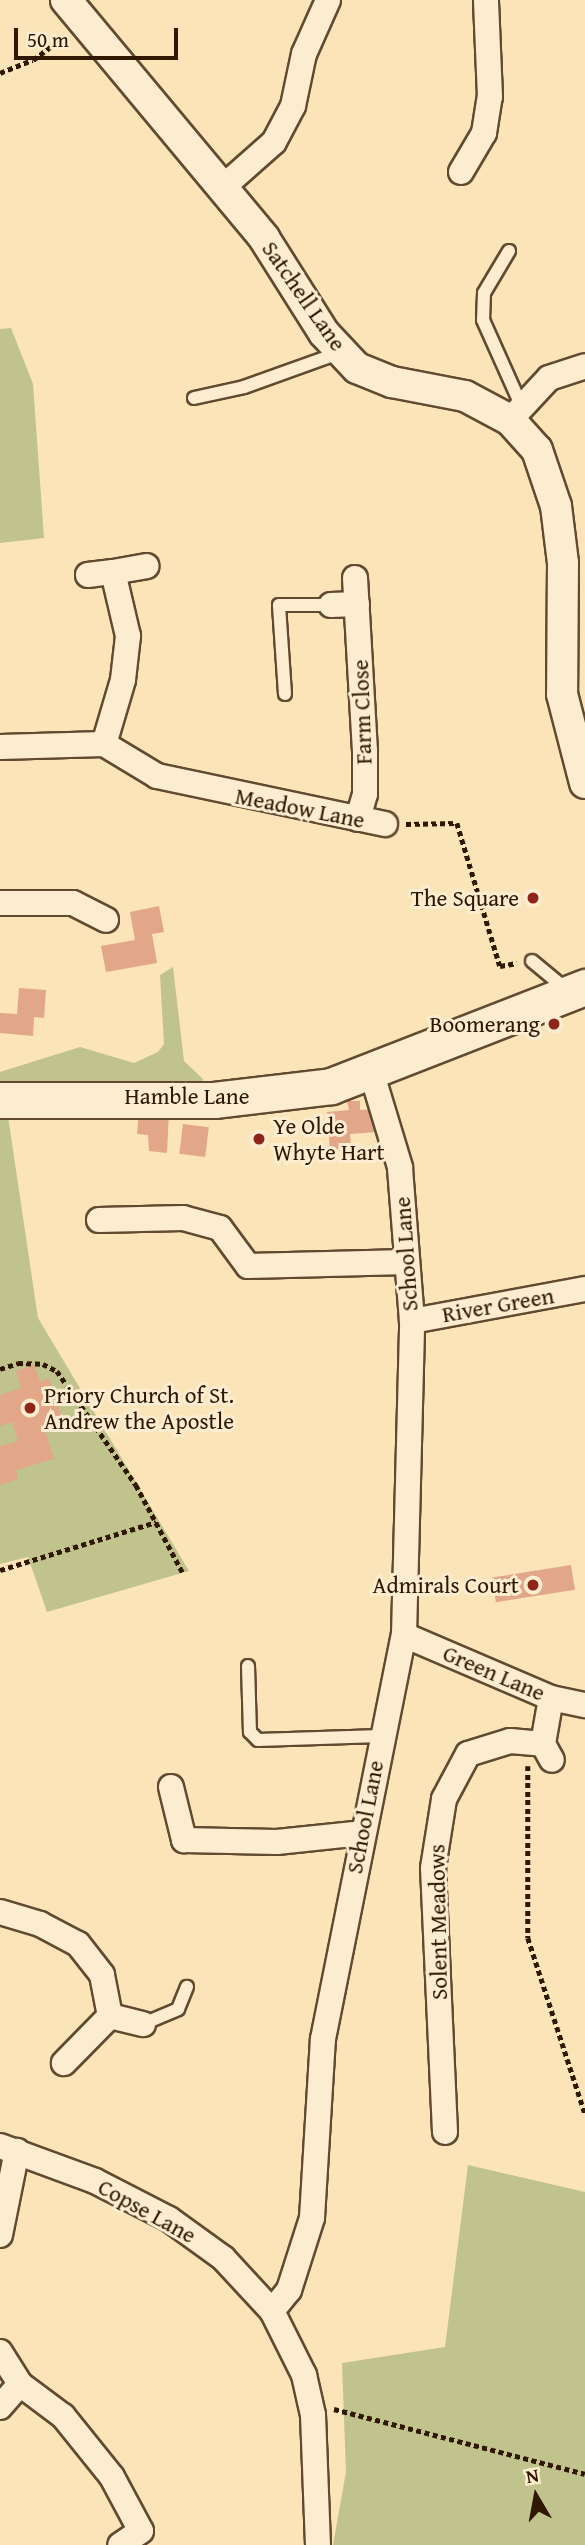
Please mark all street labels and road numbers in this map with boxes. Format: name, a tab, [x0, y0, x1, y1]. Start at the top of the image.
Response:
street label: Satchell Lane	[256, 236, 352, 356]
street label: Farm Close	[346, 659, 378, 765]
street label: Meadow Lane	[233, 782, 367, 834]
street label: Hamble Lane	[125, 1082, 249, 1110]
street label: School Lane	[388, 1196, 424, 1312]
street label: River Green	[440, 1282, 556, 1328]
street label: Green Lane	[439, 1639, 549, 1707]
street label: School Lane	[341, 1758, 389, 1876]
street label: Solent Meadows	[423, 1844, 453, 2000]
street label: Copse Lane	[93, 2173, 201, 2249]

